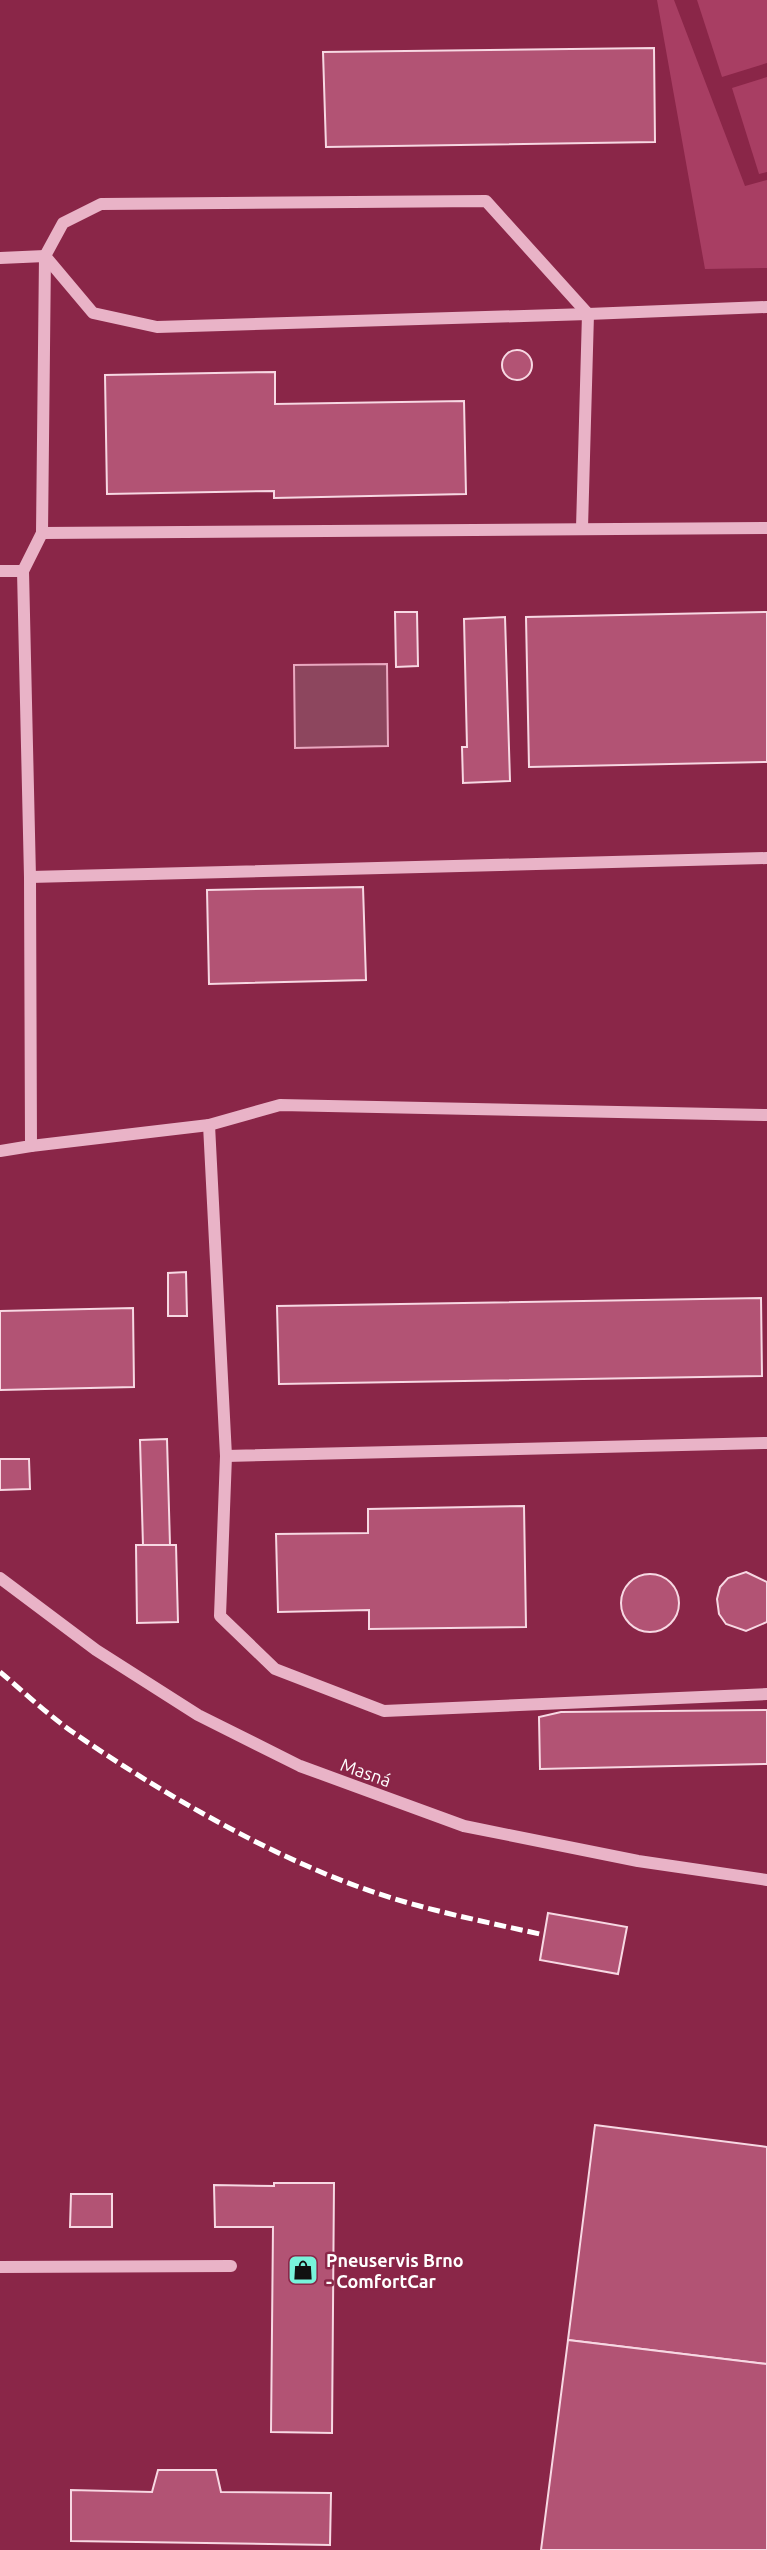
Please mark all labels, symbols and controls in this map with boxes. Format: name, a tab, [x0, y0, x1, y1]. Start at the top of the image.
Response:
street label: Masná	[338, 1754, 394, 1790]
place label: Pneuservis Brno - ComfortCar	[326, 2250, 464, 2291]
shop icon: Pneuservis Brno - ComfortCar	[286, 2253, 320, 2287]

